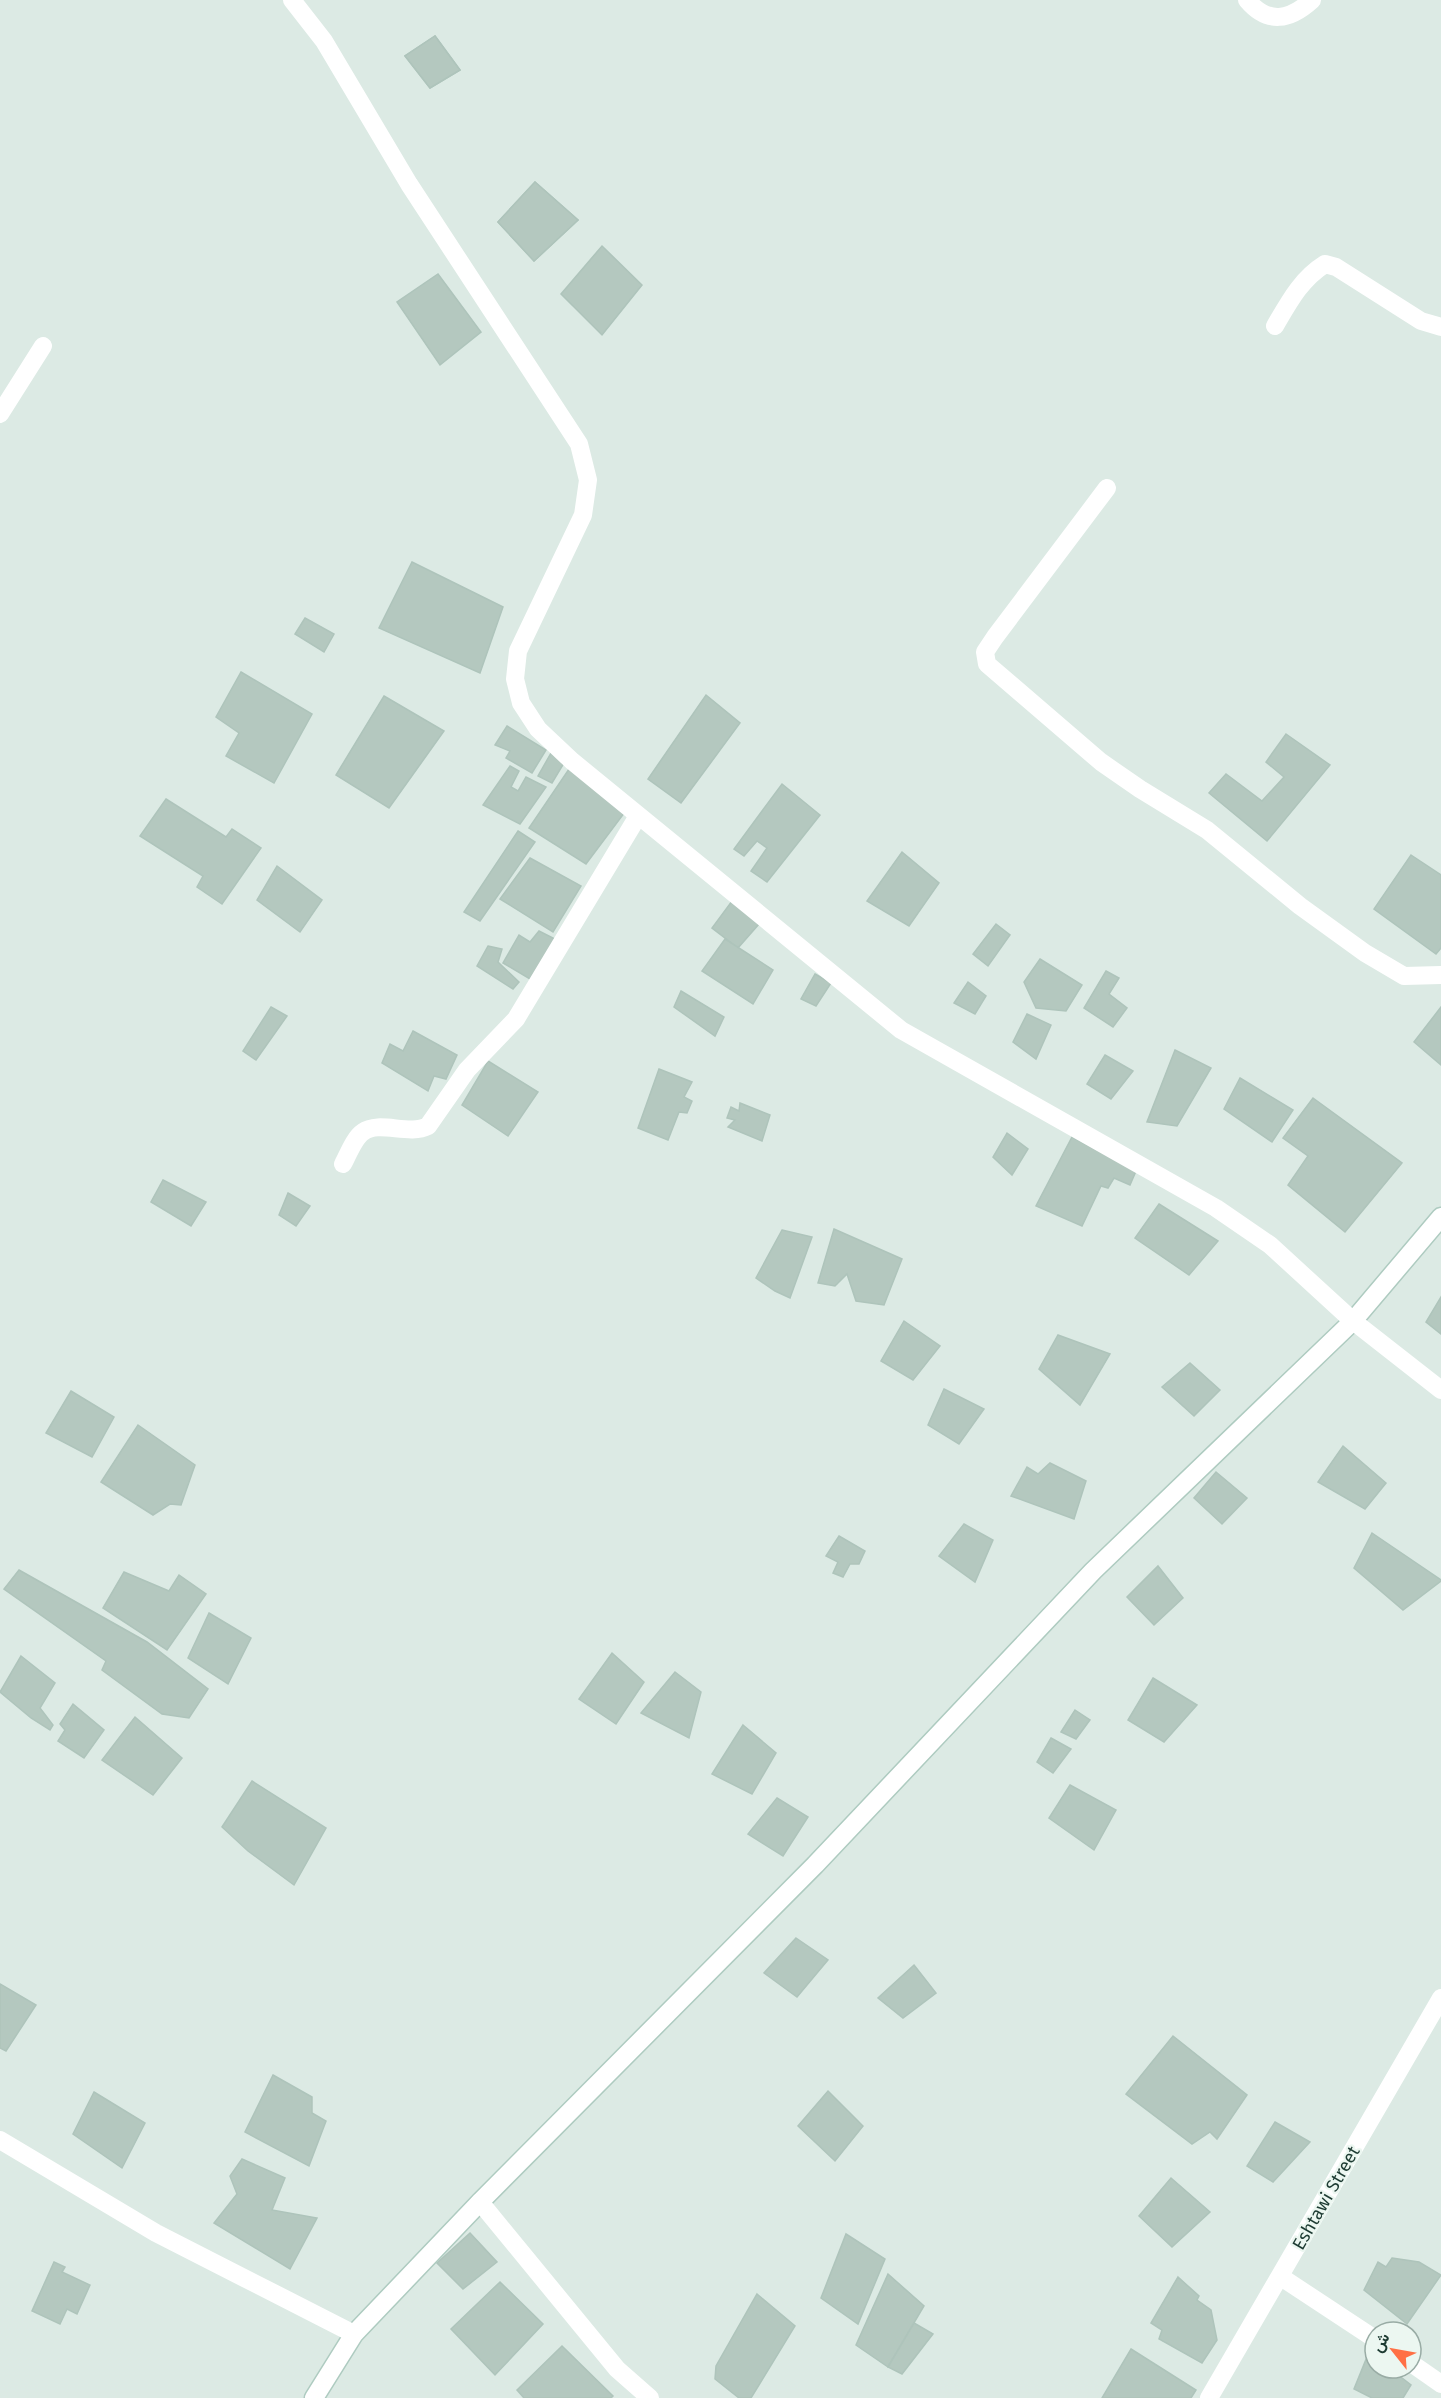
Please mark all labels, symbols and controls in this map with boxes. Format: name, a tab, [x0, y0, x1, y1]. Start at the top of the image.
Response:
street label: Eshtawi Street	[1287, 2142, 1365, 2254]
north arrow	[1363, 2320, 1423, 2380]
text: ش	[1367, 2329, 1394, 2356]

